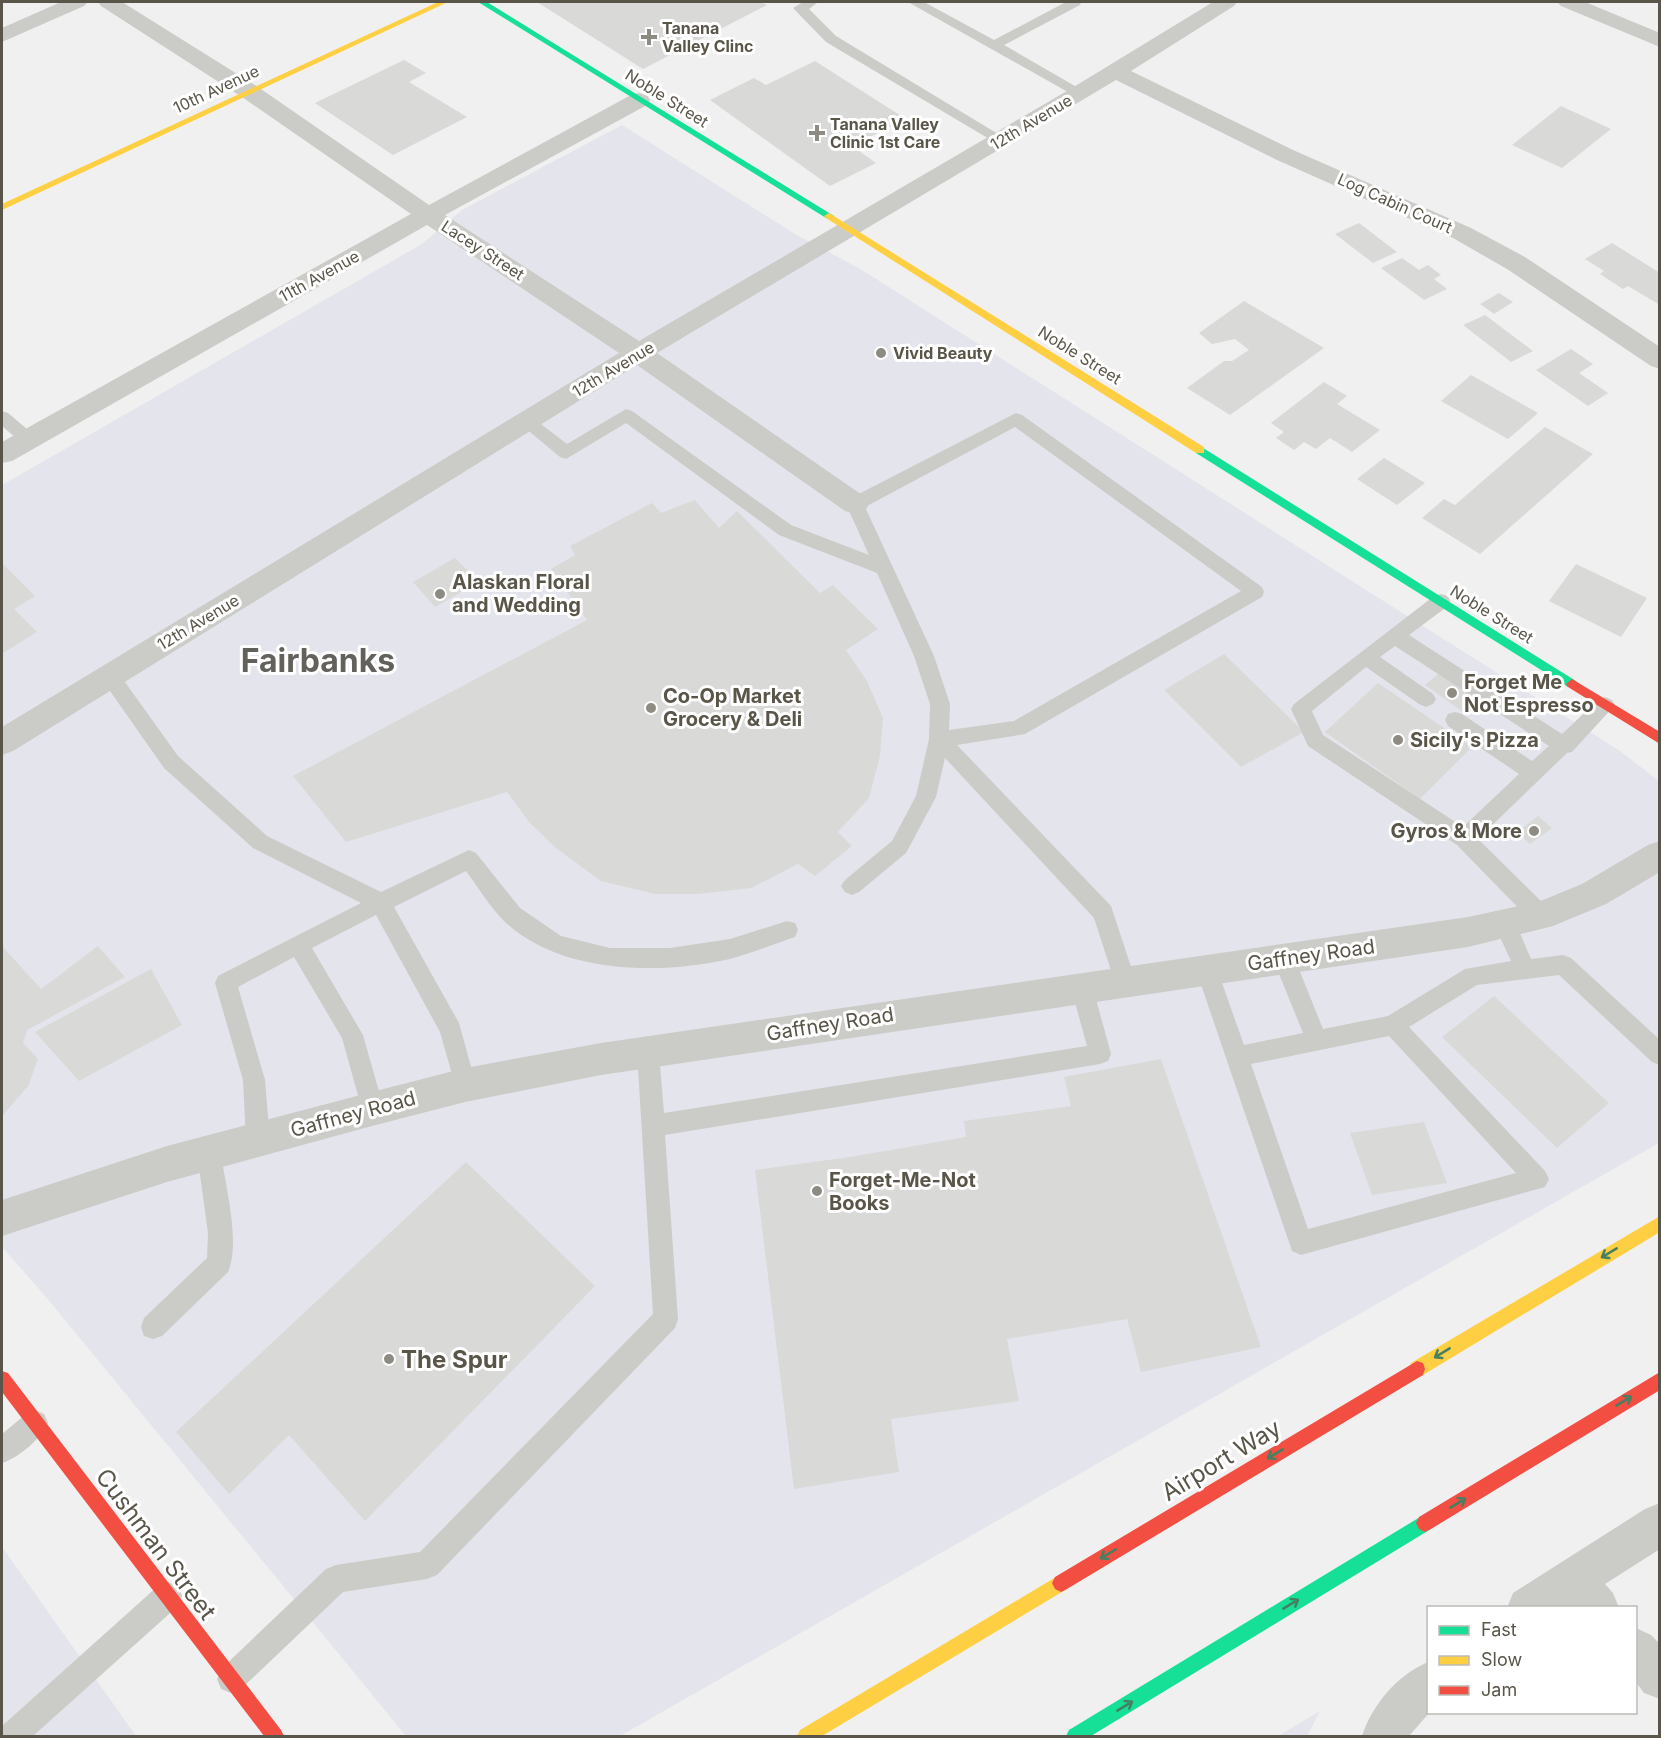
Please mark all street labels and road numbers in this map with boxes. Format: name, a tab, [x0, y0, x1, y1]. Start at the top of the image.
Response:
street label: 10th Avenue	[170, 60, 262, 118]
street label: Noble Street	[622, 65, 712, 131]
street label: 12th Avenue	[987, 90, 1075, 154]
street label: Log Cabin Court	[1335, 169, 1455, 237]
street label: Lacey Street	[438, 216, 528, 284]
street label: 11th Avenue	[275, 246, 363, 306]
street label: Noble Street	[1035, 322, 1125, 388]
street label: 12th Avenue	[569, 337, 657, 401]
street label: Noble Street	[1447, 581, 1537, 647]
street label: 12th Avenue	[154, 590, 242, 654]
street label: Gaffney Road	[1246, 934, 1376, 976]
street label: Gaffney Road	[765, 1002, 895, 1046]
street label: Gaffney Road	[288, 1086, 418, 1142]
street label: Airport Way	[1156, 1413, 1286, 1507]
street label: Cushman Street	[90, 1463, 222, 1625]

